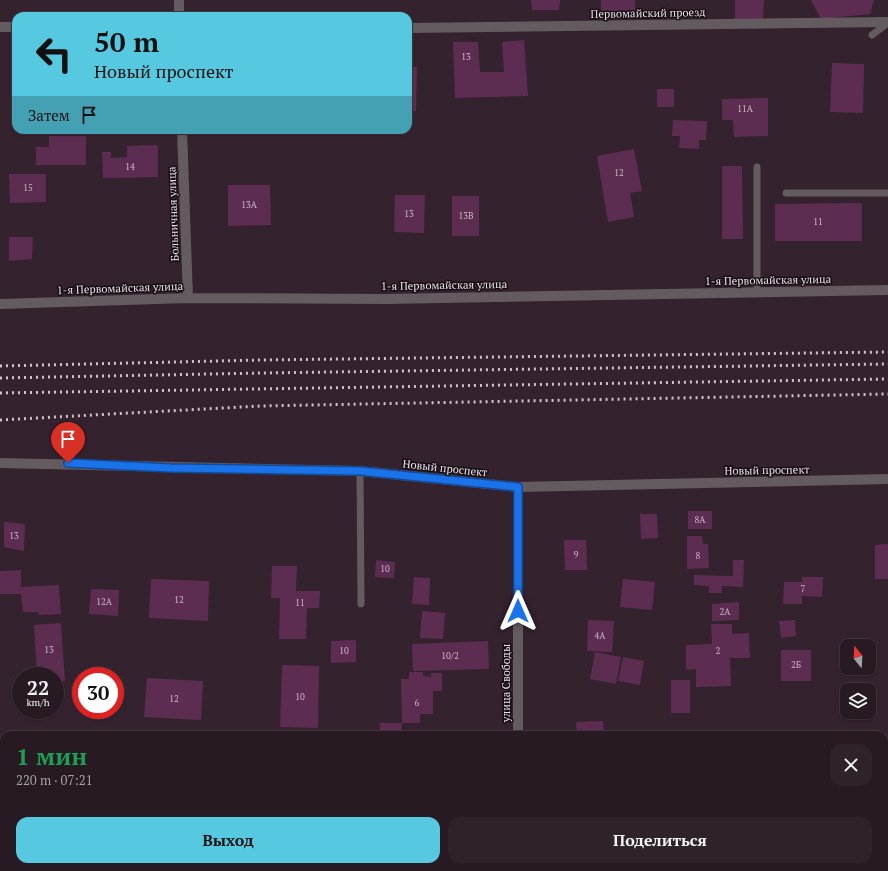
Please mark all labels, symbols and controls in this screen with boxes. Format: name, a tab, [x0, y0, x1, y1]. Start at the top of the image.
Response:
street label: Первомайский проезд	[590, 5, 706, 21]
text: 50 m	[94, 23, 159, 60]
icon: left	[28, 28, 80, 80]
house number: 13	[461, 51, 471, 63]
text: Новый проспект	[94, 59, 233, 83]
house number: 11А	[737, 103, 754, 115]
icon: arrive	[78, 104, 100, 126]
text: Затем	[28, 105, 70, 125]
house number: 14	[125, 161, 135, 173]
street label: Больничная улица	[164, 166, 182, 262]
house number: 12	[614, 167, 624, 179]
house number: 15	[23, 182, 33, 194]
house number: 13А	[241, 199, 258, 211]
house number: 13	[404, 208, 414, 220]
house number: 13В	[458, 210, 474, 222]
house number: 11	[813, 216, 823, 228]
street label: 1-я Первомайская улица	[705, 272, 832, 288]
street label: 1-я Первомайская улица	[381, 277, 508, 293]
street label: 1-я Первомайская улица	[57, 279, 184, 297]
pin	[51, 422, 85, 463]
icon: arrive	[57, 428, 79, 450]
street label: Новый проспект	[402, 457, 489, 479]
street label: Новый проспект	[724, 462, 810, 478]
house number: 8А	[695, 514, 706, 526]
house number: 13	[9, 530, 19, 542]
house number: 9	[574, 549, 579, 561]
house number: 8	[696, 550, 701, 562]
house number: 10	[380, 563, 390, 575]
house number: 7	[801, 583, 806, 595]
position arrow	[497, 590, 539, 632]
house number: 12	[174, 594, 184, 606]
house number: 12А	[96, 596, 113, 608]
house number: 11	[295, 597, 305, 609]
house number: 2А	[720, 606, 731, 618]
house number: 4А	[595, 630, 606, 642]
north arrow	[840, 639, 876, 675]
map controls	[840, 639, 876, 719]
house number: 13	[44, 644, 54, 656]
street label: улица Свободы	[499, 644, 513, 723]
house number: 10	[339, 645, 349, 657]
house number: 2	[716, 645, 721, 657]
house number: 10/2	[441, 650, 459, 662]
house number: 2Б	[791, 659, 801, 671]
speed limit sign: 30	[72, 667, 124, 719]
text: 22	[27, 674, 49, 701]
button: layers	[840, 683, 876, 719]
house number: 10	[295, 691, 305, 703]
house number: 12	[169, 693, 179, 705]
text: km/h	[26, 696, 50, 709]
house number: 6	[415, 697, 420, 709]
text: 1 мин	[16, 740, 87, 772]
button: close	[830, 744, 872, 786]
text: 220 m · 07:21	[16, 771, 93, 789]
button: Выход	[16, 817, 440, 863]
button: Поделиться	[448, 817, 872, 863]

